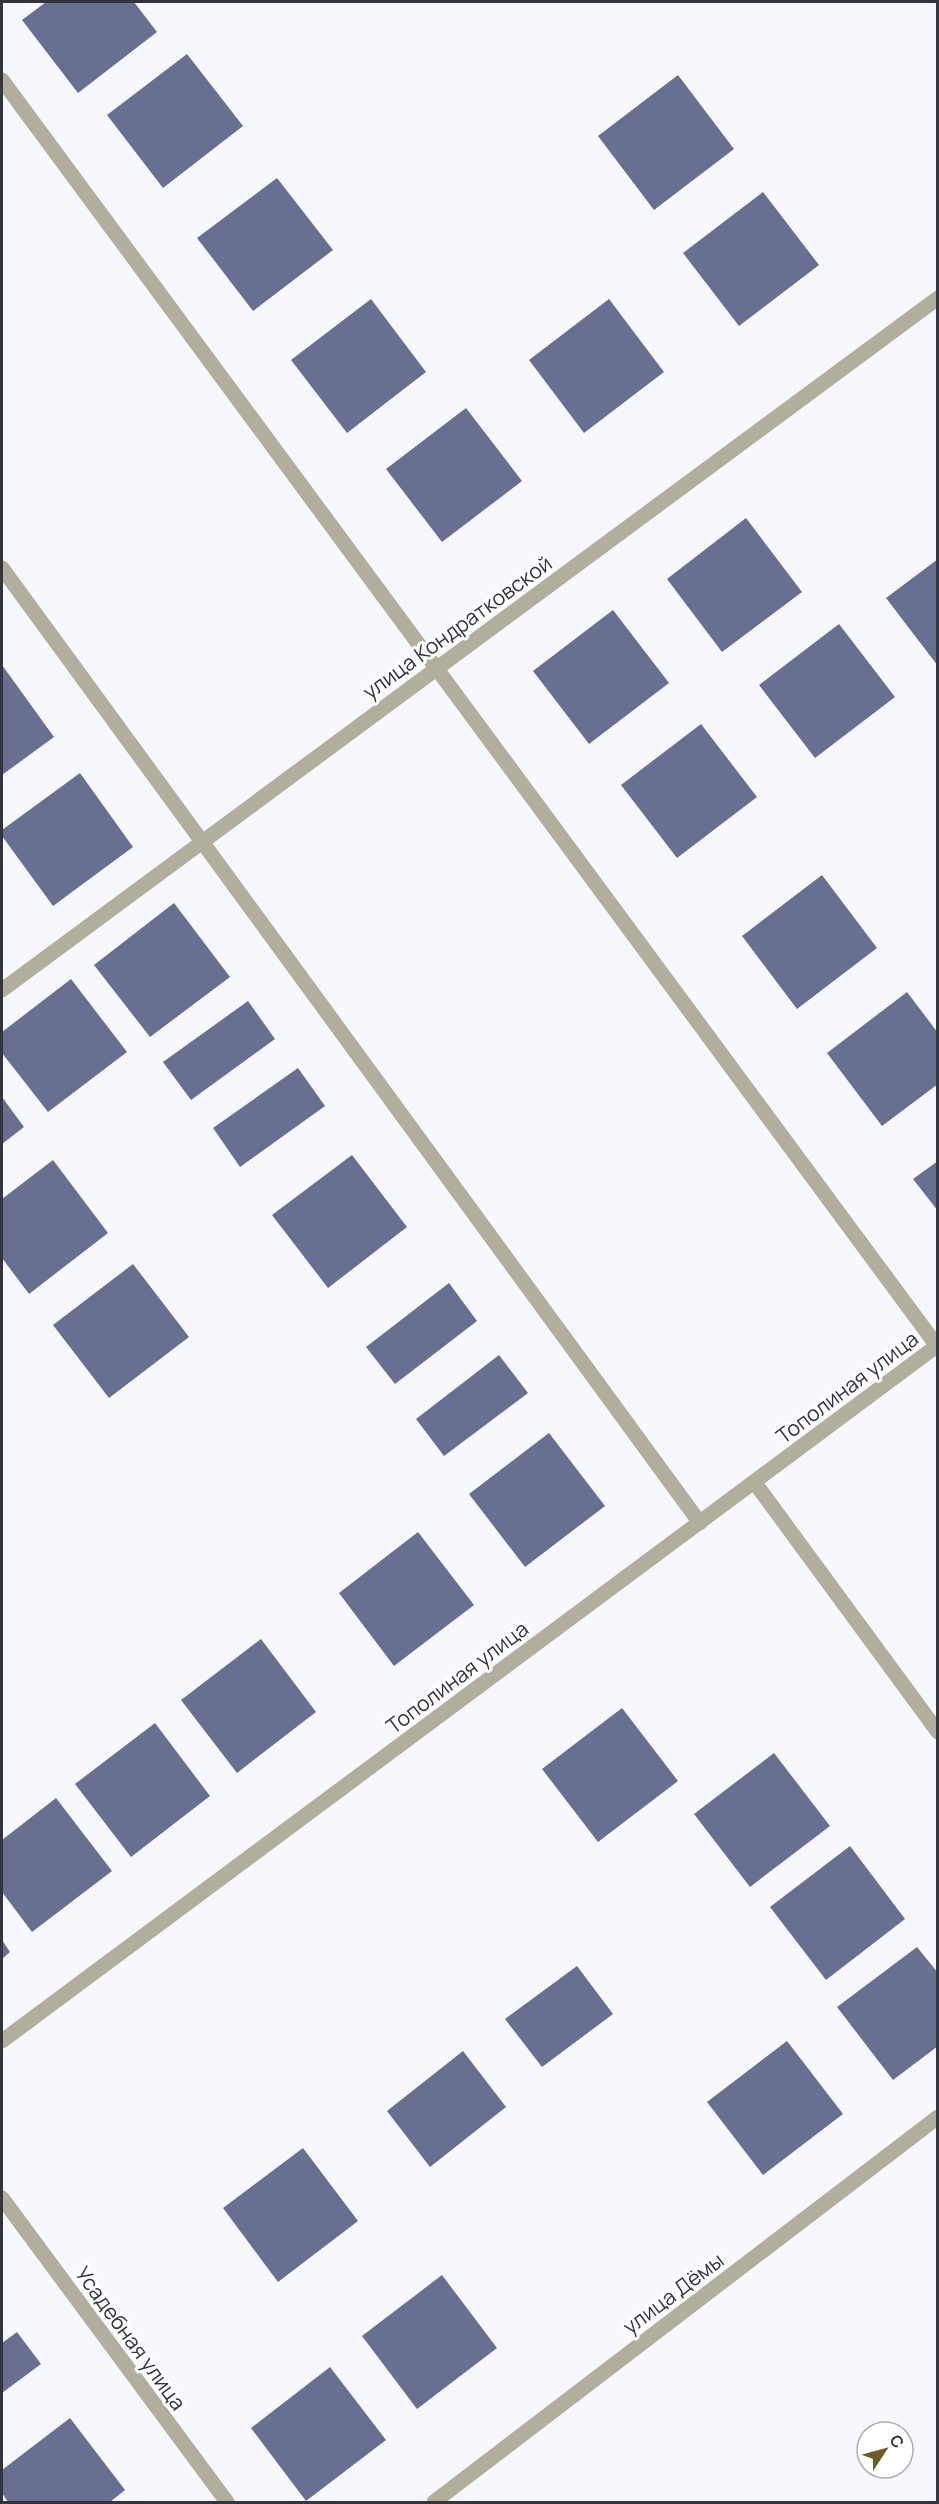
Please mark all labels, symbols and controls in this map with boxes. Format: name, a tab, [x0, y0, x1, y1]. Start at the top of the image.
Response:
street label: улица Кондратковской	[357, 549, 557, 705]
street label: Тополиная улица	[770, 1324, 924, 1450]
street label: Тополиная улица	[380, 1614, 534, 1740]
street label: улица Дёмы	[617, 2246, 729, 2340]
street label: Усадебная улица	[69, 2261, 193, 2415]
north arrow	[855, 2420, 915, 2480]
text: С	[885, 2430, 910, 2453]

